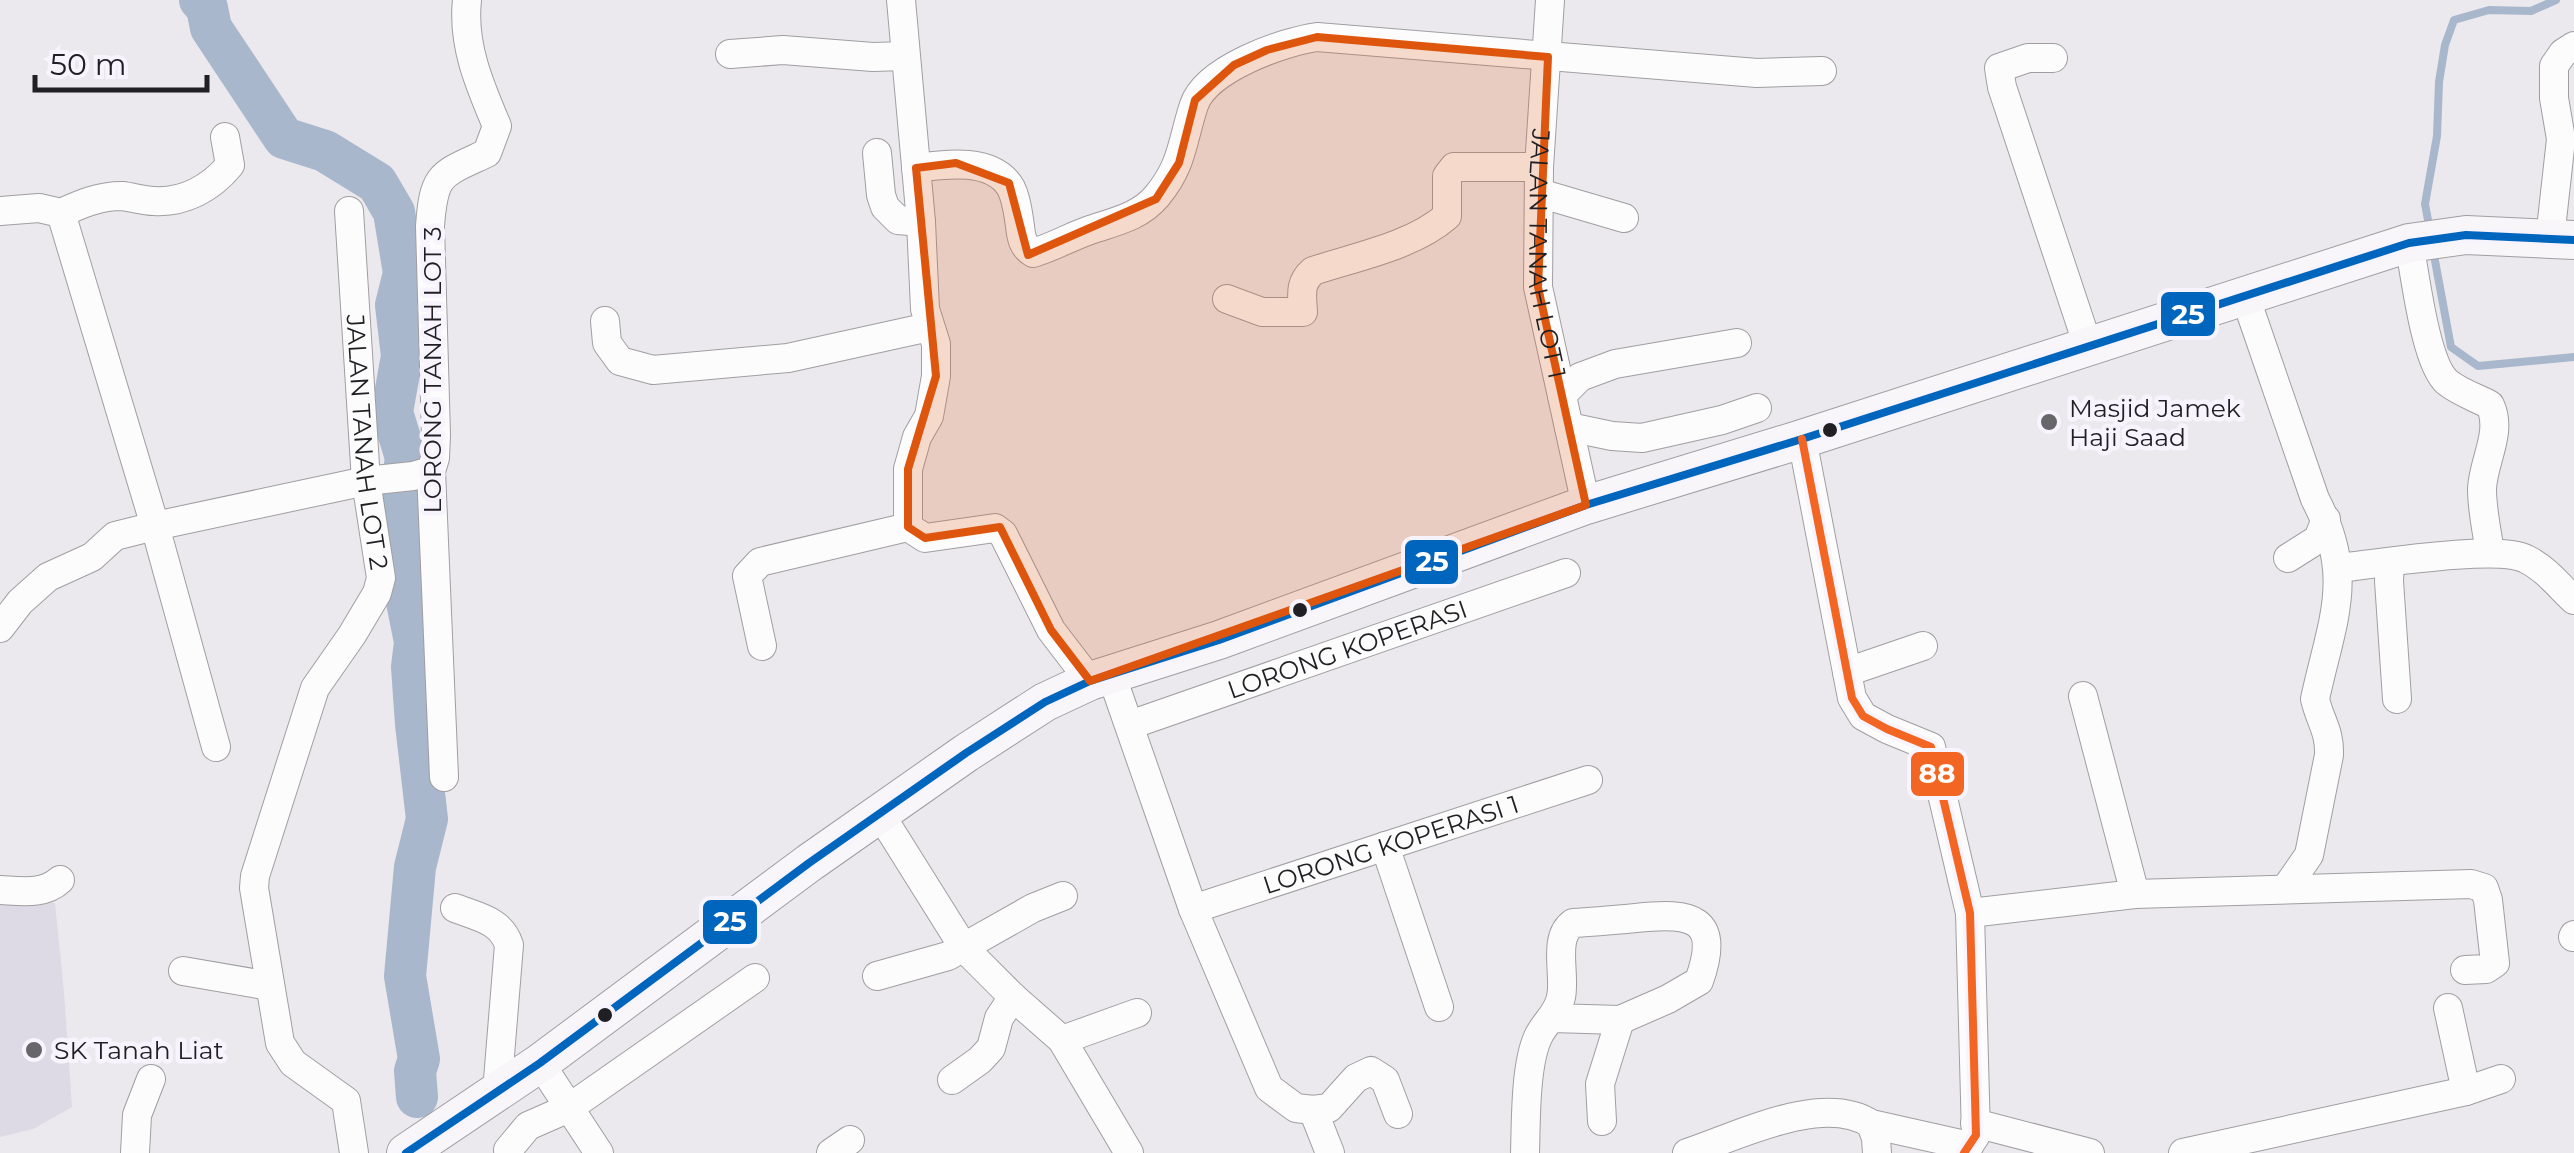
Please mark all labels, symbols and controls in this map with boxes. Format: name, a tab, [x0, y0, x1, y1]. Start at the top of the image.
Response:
scale bar	[35, 30, 208, 92]
text: 50 m	[50, 46, 127, 83]
street label: JALAN TANAH LOT 1	[1523, 127, 1573, 381]
street label: LORONG TANAH LOT 3	[417, 226, 447, 514]
line badge: 25	[2159, 290, 2217, 338]
text: 25	[2171, 297, 2205, 331]
street label: JALAN TANAH LOT 2	[340, 313, 395, 572]
place label: Masjid Jamek Haji Saad	[2069, 393, 2241, 452]
marker: Masjid Jamek Haji Saad	[2038, 411, 2060, 433]
unlabelled marker	[1820, 420, 1840, 440]
line badge: 25	[1403, 538, 1460, 586]
text: 25	[1415, 544, 1449, 578]
street label: LORONG KOPERASI	[1223, 594, 1471, 705]
unlabelled marker	[1290, 600, 1310, 620]
line badge: 88	[1909, 750, 1966, 798]
text: 88	[1919, 756, 1955, 790]
street label: LORONG KOPERASI 1	[1259, 789, 1522, 900]
line badge: 25	[701, 898, 759, 946]
text: 25	[713, 904, 747, 938]
unlabelled marker	[595, 1005, 615, 1025]
place label: SK Tanah Liat	[54, 1035, 224, 1065]
marker: SK Tanah Liat	[23, 1039, 45, 1061]

